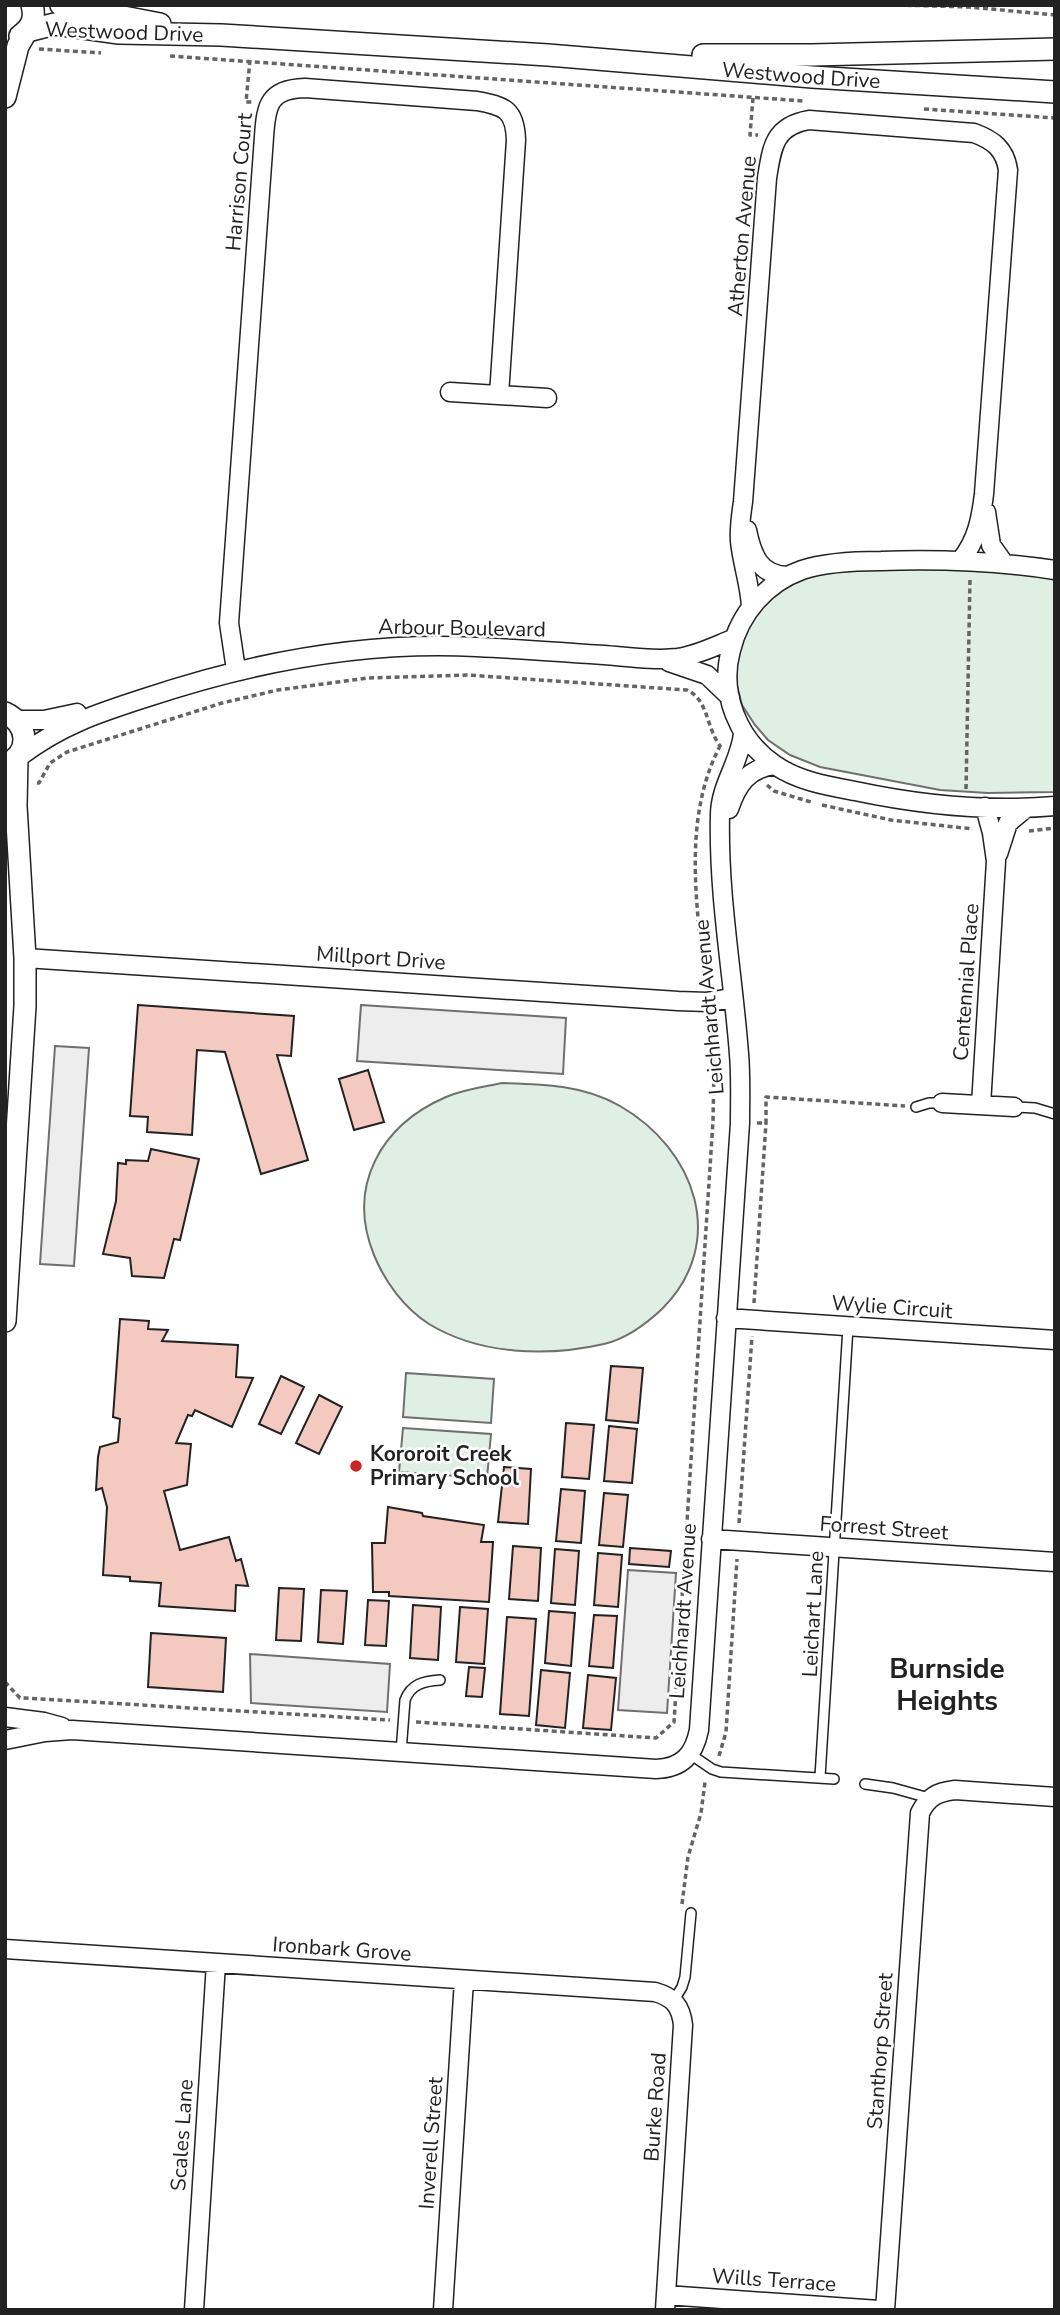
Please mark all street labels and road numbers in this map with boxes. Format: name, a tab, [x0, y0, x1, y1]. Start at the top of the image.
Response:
street label: Westwood Drive	[44, 15, 204, 49]
street label: Westwood Drive	[721, 56, 881, 95]
street label: Harrison Court	[219, 111, 259, 252]
street label: Atherton Avenue	[721, 154, 763, 318]
street label: Arbour Boulevard	[378, 613, 546, 643]
street label: Centennial Place	[947, 902, 985, 1062]
street label: Leichhardt Avenue	[687, 918, 731, 1096]
street label: Millport Drive	[315, 940, 447, 976]
street label: Wylie Circuit	[831, 1289, 954, 1325]
street label: Forrest Street	[819, 1510, 950, 1547]
street label: Leichhardt Avenue	[663, 1522, 703, 1700]
street label: Leichart Lane	[796, 1550, 830, 1678]
street label: Ironbark Grove	[272, 1930, 412, 1968]
street label: Stanthorp Street	[861, 1971, 899, 2130]
street label: Burke Road	[637, 2052, 673, 2162]
street label: Inverell Street	[412, 2075, 450, 2210]
street label: Scales Lane	[164, 2078, 200, 2192]
street label: Wills Terrace	[711, 2262, 837, 2298]

